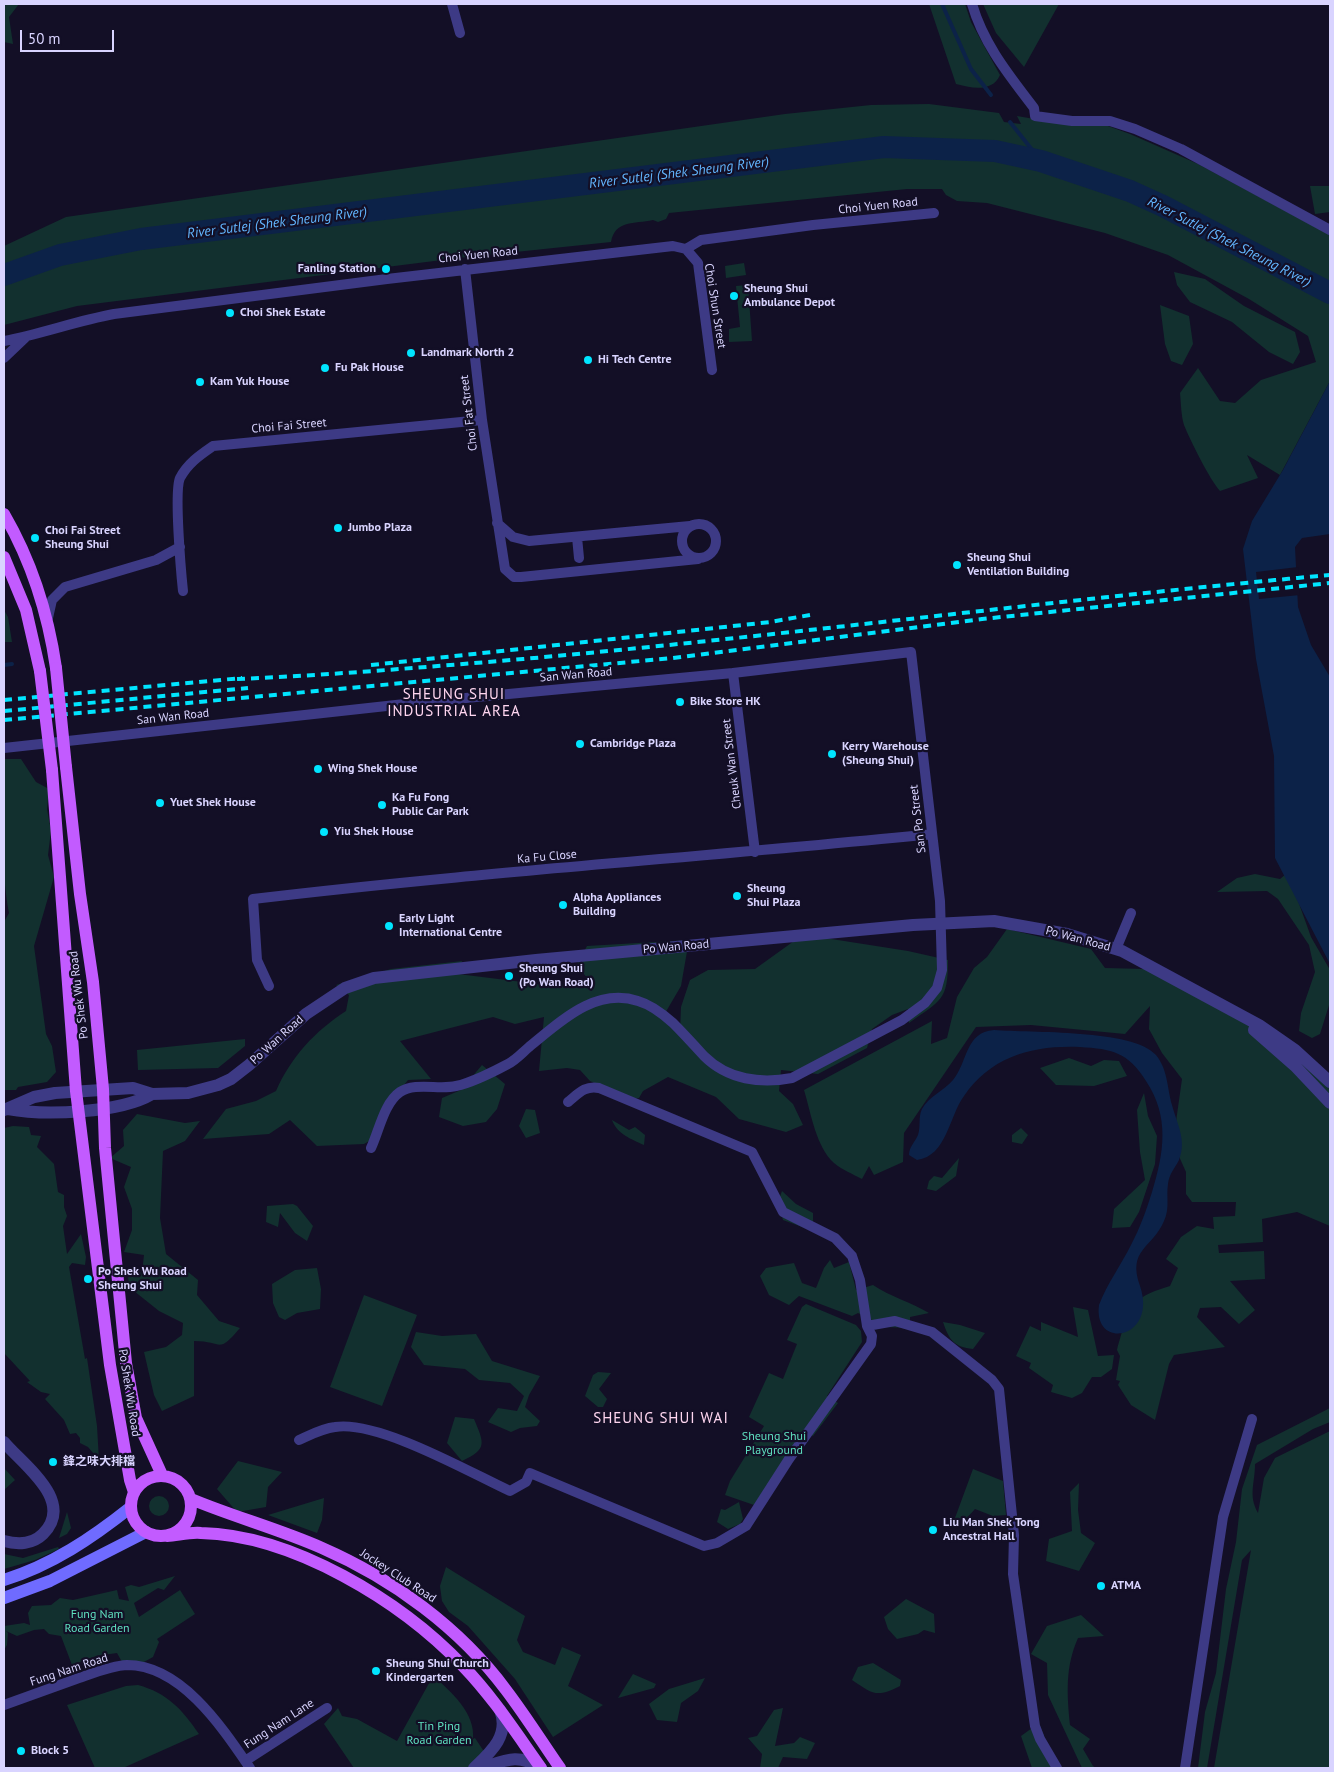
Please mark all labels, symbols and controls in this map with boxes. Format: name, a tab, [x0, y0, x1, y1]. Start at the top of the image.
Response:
scale bar	[22, 20, 116, 52]
text: 50 m	[28, 29, 61, 48]
water label: River Sutlej (Shek Sheung River)	[588, 154, 770, 192]
water label: River Sutlej (Shek Sheung River)	[1144, 193, 1314, 291]
street label: Choi Yuen Road	[838, 195, 918, 217]
water label: River Sutlej (Shek Sheung River)	[186, 204, 368, 242]
street label: Choi Yuen Road	[438, 244, 518, 266]
place label: Fanling Station	[298, 262, 376, 276]
street label: Choi Shun Street	[701, 262, 729, 350]
marker: Fanling Station	[380, 263, 392, 275]
place label: Sheung Shui Ambulance Depot	[744, 282, 835, 310]
marker: Sheung Shui Ambulance Depot	[728, 290, 740, 302]
place label: Choi Shek Estate	[240, 306, 326, 320]
marker: Choi Shek Estate	[224, 307, 236, 319]
place label: Landmark North 2	[421, 346, 514, 360]
marker: Landmark North 2	[405, 347, 417, 359]
place label: Hi Tech Centre	[598, 353, 672, 367]
marker: Hi Tech Centre	[582, 354, 594, 366]
place label: Fu Pak House	[335, 361, 404, 375]
marker: Fu Pak House	[319, 362, 331, 374]
street label: Choi Fat Street	[457, 374, 481, 452]
place label: Kam Yuk House	[210, 375, 289, 389]
marker: Kam Yuk House	[194, 376, 206, 388]
street label: Choi Fai Street	[251, 416, 327, 436]
place label: Jumbo Plaza	[348, 521, 412, 535]
marker: Jumbo Plaza	[332, 522, 344, 534]
place label: Choi Fai Street Sheung Shui	[45, 524, 120, 552]
marker: Choi Fai Street Sheung Shui	[29, 532, 41, 544]
place label: Sheung Shui Ventilation Building	[967, 551, 1069, 579]
marker: Sheung Shui Ventilation Building	[951, 559, 963, 571]
street label: San Wan Road	[539, 665, 613, 685]
district label: SHEUNG SHUI INDUSTRIAL AREA	[385, 686, 523, 721]
place label: Bike Store HK	[690, 695, 761, 709]
marker: Bike Store HK	[674, 696, 686, 708]
street label: San Wan Road	[136, 706, 210, 728]
street label: Cheuk Wan Street	[719, 718, 745, 810]
place label: Cambridge Plaza	[590, 737, 676, 751]
marker: Cambridge Plaza	[574, 738, 586, 750]
place label: Kerry Warehouse (Sheung Shui)	[842, 740, 929, 768]
marker: Kerry Warehouse (Sheung Shui)	[826, 748, 838, 760]
place label: Wing Shek House	[328, 762, 417, 776]
marker: Wing Shek House	[312, 763, 324, 775]
street label: San Po Street	[907, 784, 929, 854]
place label: Ka Fu Fong Public Car Park	[392, 791, 469, 819]
place label: Yuet Shek House	[170, 796, 256, 810]
marker: Yuet Shek House	[154, 797, 166, 809]
marker: Ka Fu Fong Public Car Park	[376, 799, 388, 811]
place label: Yiu Shek House	[334, 825, 414, 839]
marker: Yiu Shek House	[318, 826, 330, 838]
street label: Ka Fu Close	[517, 847, 577, 867]
place label: Sheung Shui Plaza	[747, 882, 800, 910]
marker: Sheung Shui Plaza	[731, 890, 743, 902]
place label: Alpha Appliances Building	[573, 891, 661, 919]
marker: Alpha Appliances Building	[557, 899, 569, 911]
place label: Early Light International Centre	[399, 912, 502, 940]
marker: Early Light International Centre	[383, 920, 395, 932]
street label: Po Wan Road	[1044, 923, 1112, 955]
street label: Po Wan Road	[642, 937, 710, 957]
street label: Po Shek Wu Road	[66, 950, 92, 1040]
place label: Sheung Shui (Po Wan Road)	[519, 962, 594, 990]
marker: Sheung Shui (Po Wan Road)	[503, 970, 515, 982]
street label: Po Wan Road	[247, 1012, 307, 1068]
place label: Po Shek Wu Road Sheung Shui	[98, 1265, 187, 1293]
marker: Po Shek Wu Road Sheung Shui	[82, 1273, 94, 1285]
street label: Po Shek Wu Road	[115, 1348, 143, 1438]
district label: SHEUNG SHUI WAI	[591, 1410, 731, 1428]
park label: Sheung Shui Playground	[742, 1430, 806, 1458]
place label: 鋒之味大排檔	[63, 1455, 135, 1469]
marker: 鋒之味大排檔	[47, 1456, 59, 1468]
place label: Liu Man Shek Tong Ancestral Hall	[943, 1516, 1040, 1544]
marker: Liu Man Shek Tong Ancestral Hall	[927, 1524, 939, 1536]
street label: Jockey Club Road	[357, 1546, 439, 1606]
place label: ATMA	[1111, 1579, 1141, 1593]
marker: ATMA	[1095, 1580, 1107, 1592]
park label: Fung Nam Road Garden	[64, 1608, 130, 1636]
street label: Fung Nam Road	[28, 1651, 110, 1689]
place label: Sheung Shui Church Kindergarten	[386, 1657, 489, 1685]
marker: Sheung Shui Church Kindergarten	[370, 1665, 382, 1677]
street label: Fung Nam Lane	[241, 1696, 317, 1752]
park label: Tin Ping Road Garden	[406, 1720, 472, 1748]
place label: Block 5	[31, 1744, 69, 1758]
marker: Block 5	[15, 1745, 27, 1757]

